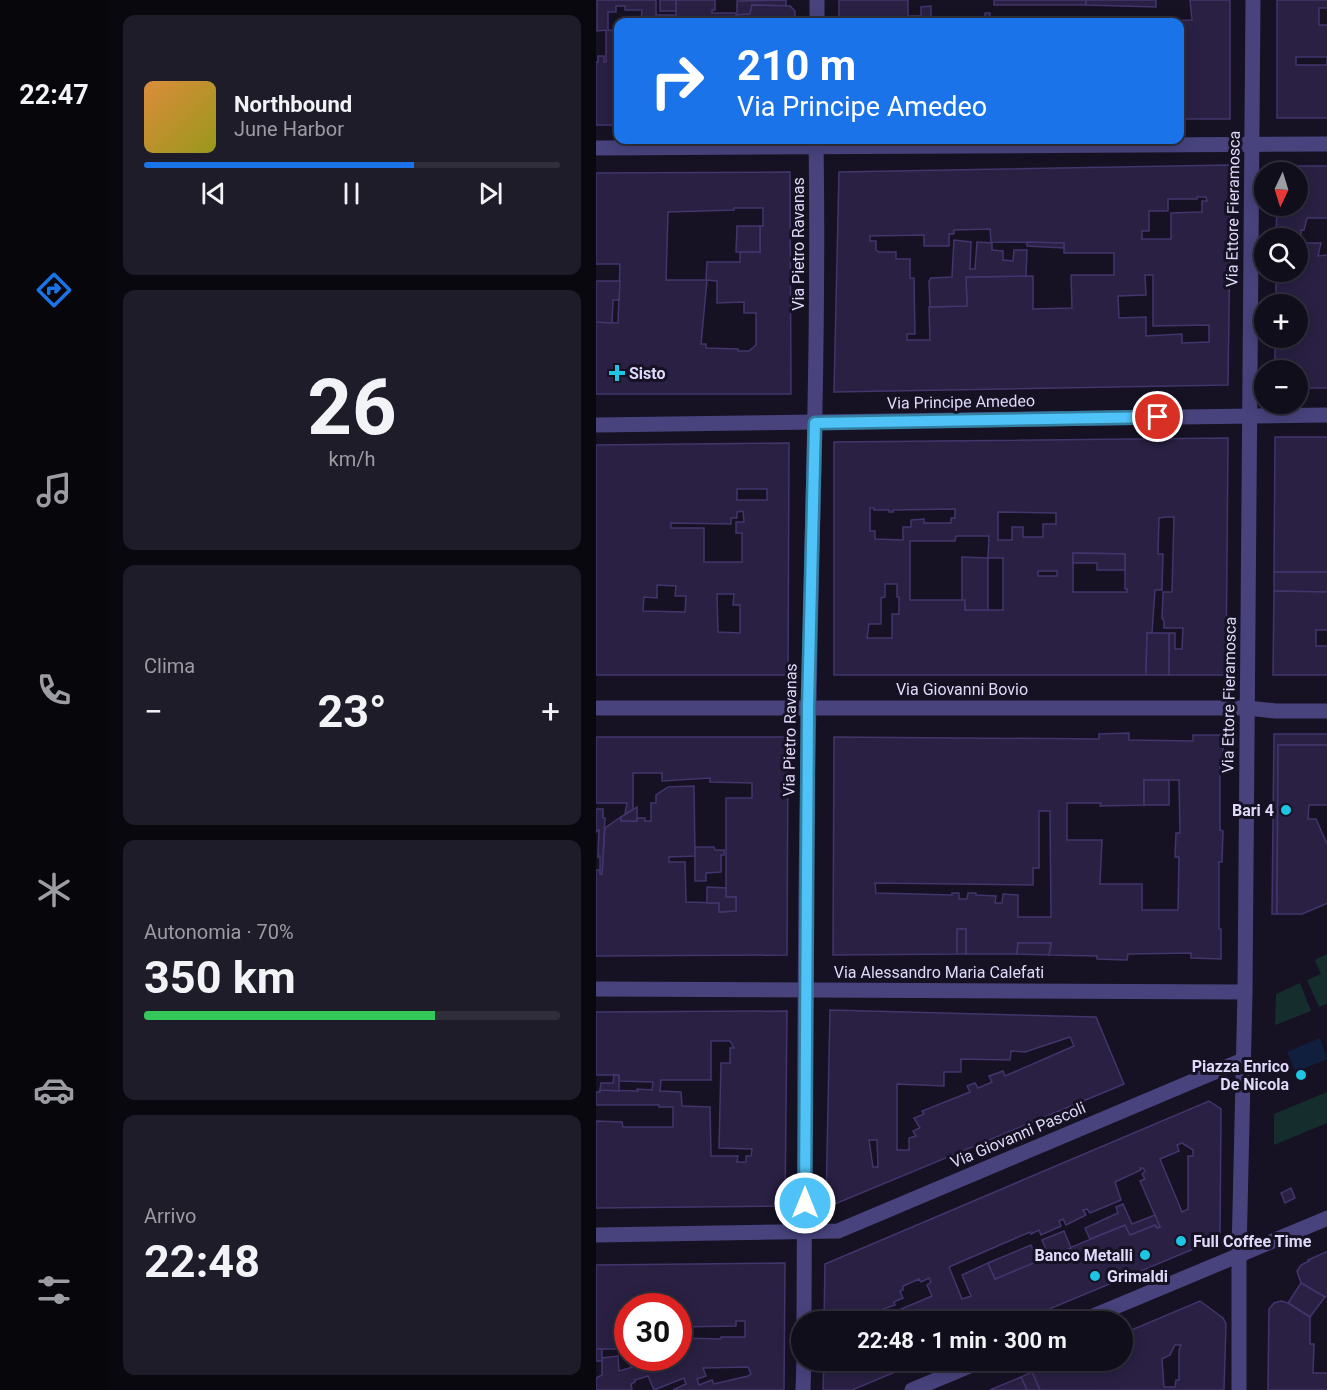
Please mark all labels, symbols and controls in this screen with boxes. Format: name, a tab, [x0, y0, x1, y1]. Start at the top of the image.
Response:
text: 210 m	[737, 41, 856, 90]
icon: right	[638, 42, 716, 120]
text: 22:47	[19, 79, 89, 111]
text: Via Principe Amedeo	[737, 91, 987, 123]
text: Northbound	[234, 92, 352, 117]
text: June Harbor	[234, 117, 344, 141]
street label: Via Ettore Fieramosca	[1222, 131, 1244, 287]
north arrow	[1254, 162, 1308, 216]
map controls	[1254, 162, 1308, 414]
icon: previous	[197, 177, 230, 210]
icon: pause	[335, 177, 368, 210]
icon: next	[474, 177, 507, 210]
street label: Via Pietro Ravanas	[789, 177, 808, 311]
button: search	[1254, 228, 1308, 282]
icon: directions	[33, 269, 75, 311]
button: +	[1254, 294, 1308, 348]
button: −	[1254, 360, 1308, 414]
text: 26	[307, 362, 397, 453]
place label: Sisto	[629, 364, 666, 383]
marker: Sisto	[610, 366, 624, 380]
street label: Via Principe Amedeo	[887, 391, 1035, 413]
pin	[1132, 391, 1183, 442]
icon: arrive	[1141, 400, 1174, 433]
text: km/h	[329, 447, 375, 471]
icon: music	[33, 469, 75, 511]
street label: Via Ettore Fieramosca	[1218, 617, 1240, 773]
text: Clima	[144, 654, 195, 678]
street label: Via Pietro Ravanas	[779, 663, 801, 797]
icon: phone	[33, 669, 75, 711]
street label: Via Giovanni Bovio	[896, 680, 1028, 699]
text: 23°	[317, 685, 387, 738]
text: −	[144, 692, 163, 731]
text: +	[541, 692, 560, 731]
place label: Bari 4	[1232, 801, 1274, 820]
marker: Bari 4	[1279, 803, 1293, 817]
icon: climate	[33, 869, 75, 911]
text: Autonomia · 70%	[144, 920, 294, 944]
text: 350 km	[144, 951, 296, 1004]
street label: Via Alessandro Maria Calefati	[834, 963, 1044, 982]
place label: Piazza Enrico De Nicola	[1192, 1057, 1289, 1094]
marker: Piazza Enrico De Nicola	[1294, 1068, 1308, 1082]
icon: car	[33, 1069, 75, 1111]
street label: Via Giovanni Pascoli	[948, 1098, 1088, 1172]
position arrow	[773, 1171, 837, 1235]
text: Arrivo	[144, 1204, 196, 1228]
place label: Full Coffee Time	[1193, 1232, 1312, 1251]
marker: Full Coffee Time	[1174, 1234, 1188, 1248]
text: 22:48	[144, 1235, 260, 1288]
place label: Banco Metalli	[1035, 1246, 1133, 1265]
marker: Banco Metalli	[1138, 1248, 1152, 1262]
place label: Grimaldi	[1107, 1267, 1168, 1286]
icon: filters	[33, 1269, 75, 1311]
marker: Grimaldi	[1088, 1269, 1102, 1283]
speed limit sign: 30	[614, 1293, 692, 1371]
text: 22:48 · 1 min · 300 m	[857, 1328, 1067, 1353]

